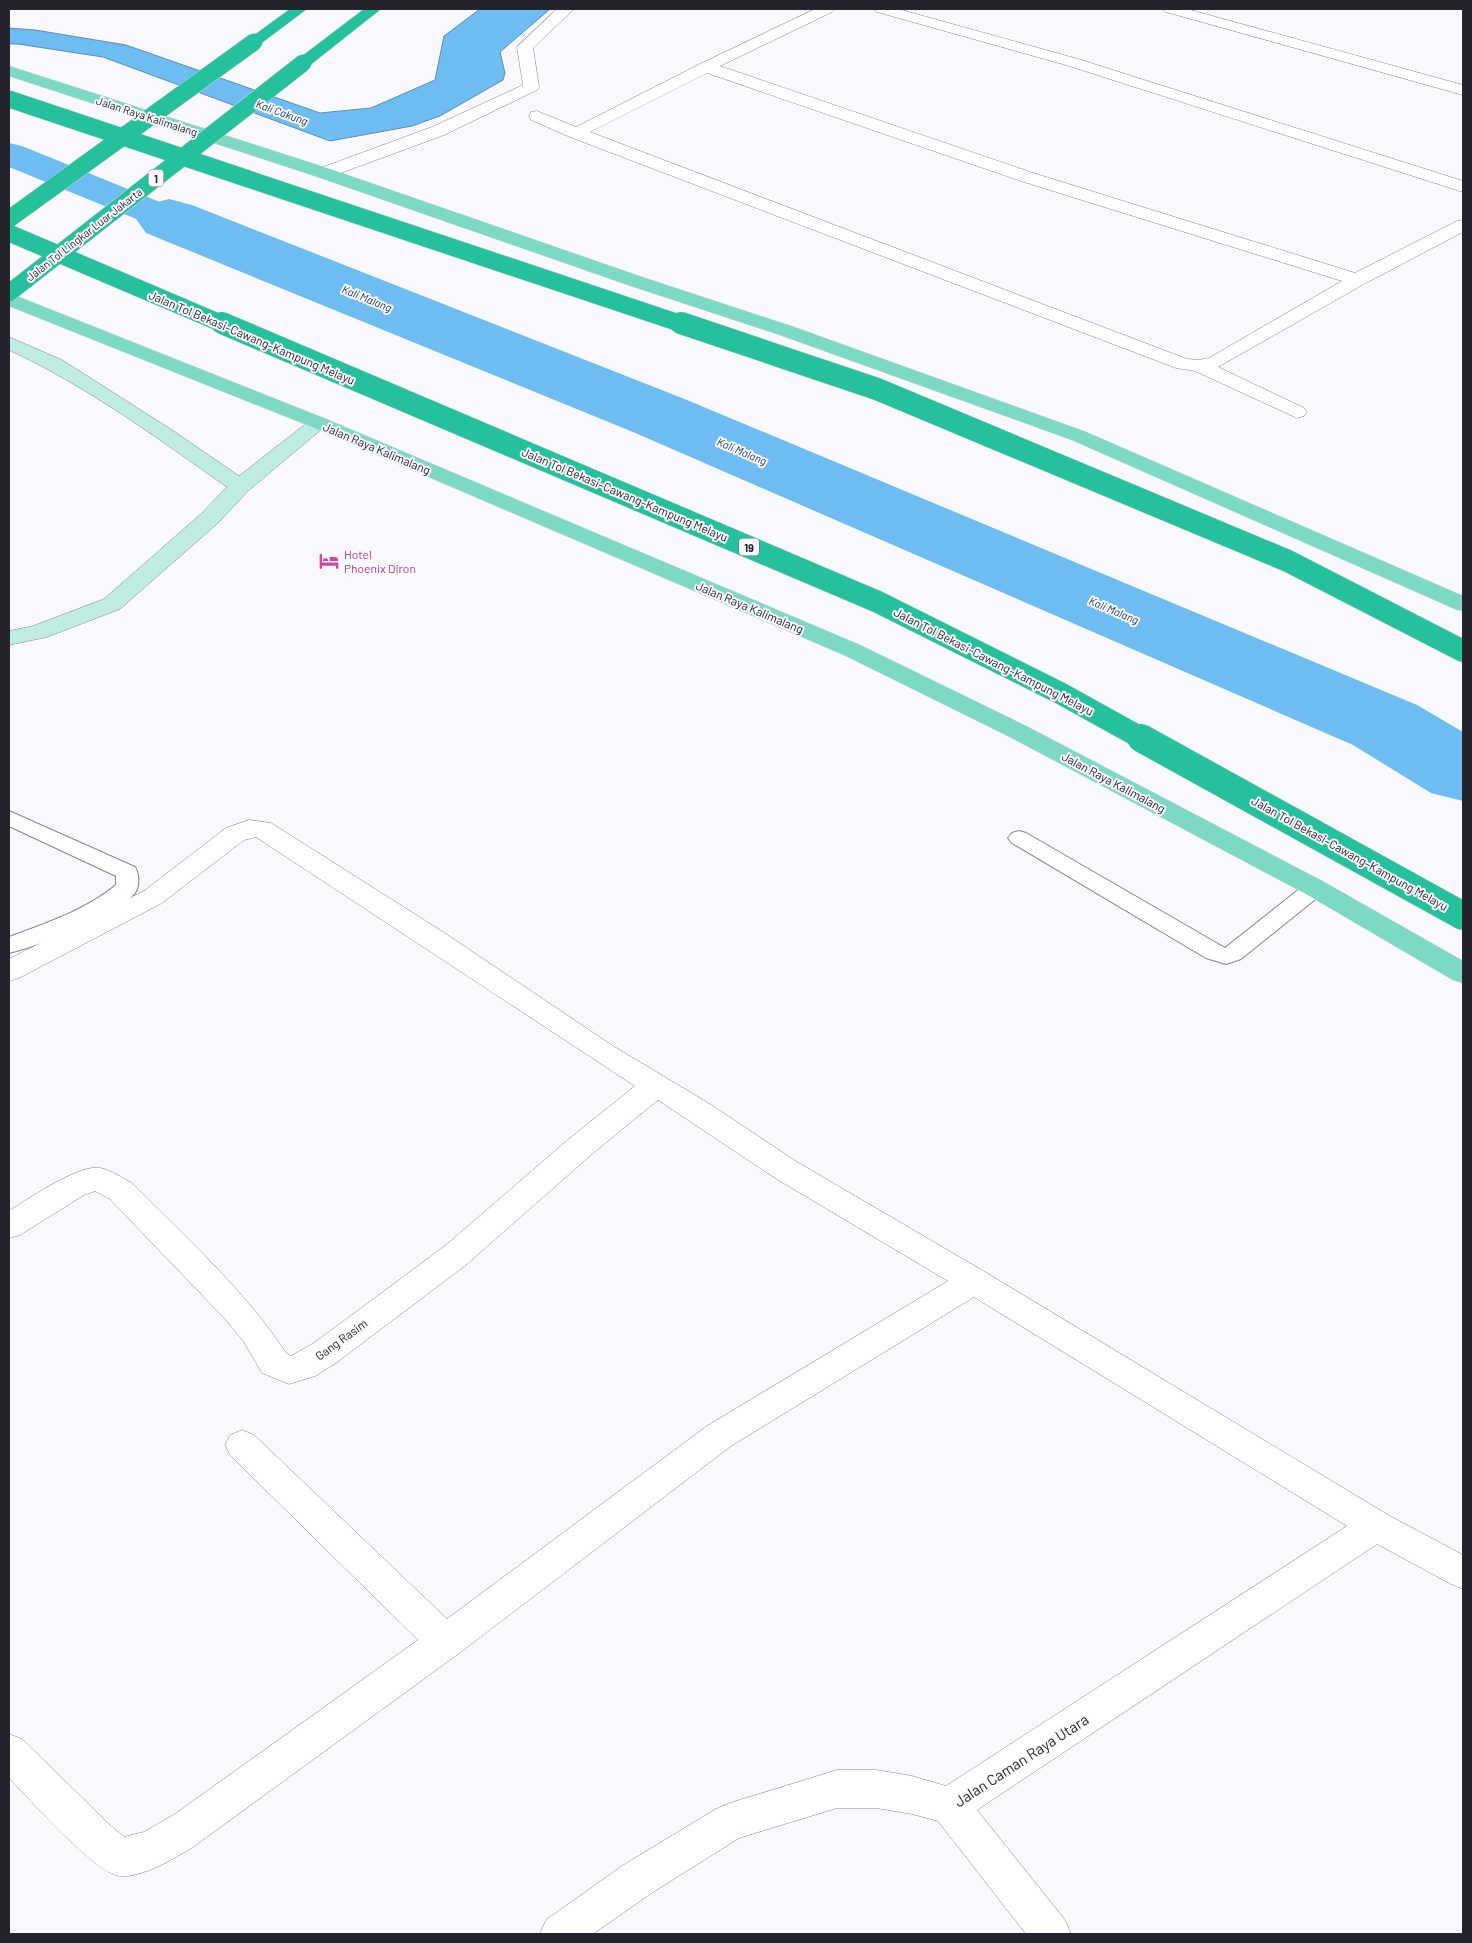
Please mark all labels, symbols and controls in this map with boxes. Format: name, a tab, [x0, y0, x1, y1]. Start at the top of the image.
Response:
street label: Jalan Raya Kalimalang	[95, 93, 199, 139]
water label: Kali Cakung	[254, 97, 310, 127]
road number: 1	[148, 170, 164, 187]
street label: Jalan Tol Lingkar Luar Jakarta	[24, 185, 144, 283]
water label: Kali Malang	[340, 282, 394, 314]
street label: Jalan Tol Bekasi–Cawang–Kampung Melayu	[147, 287, 357, 387]
street label: Jalan Raya Kalimalang	[321, 419, 433, 477]
water label: Kali Malang	[715, 435, 769, 467]
street label: Jalan Tol Bekasi–Cawang–Kampung Melayu	[520, 444, 730, 544]
road number: 19	[739, 538, 759, 556]
place label: Hotel Phoenix Diron	[344, 547, 416, 575]
hotel icon: Hotel Phoenix Diron	[318, 550, 340, 572]
street label: Jalan Raya Kalimalang	[694, 578, 806, 636]
water label: Kali Malang	[1087, 594, 1141, 626]
street label: Jalan Tol Bekasi–Cawang–Kampung Melayu	[892, 604, 1096, 718]
street label: Jalan Raya Kalimalang	[1060, 749, 1168, 815]
street label: Jalan Tol Bekasi–Cawang–Kampung Melayu	[1249, 793, 1451, 913]
street label: Gang Rasim	[312, 1315, 370, 1363]
street label: Jalan Caman Raya Utara	[950, 1710, 1092, 1810]

